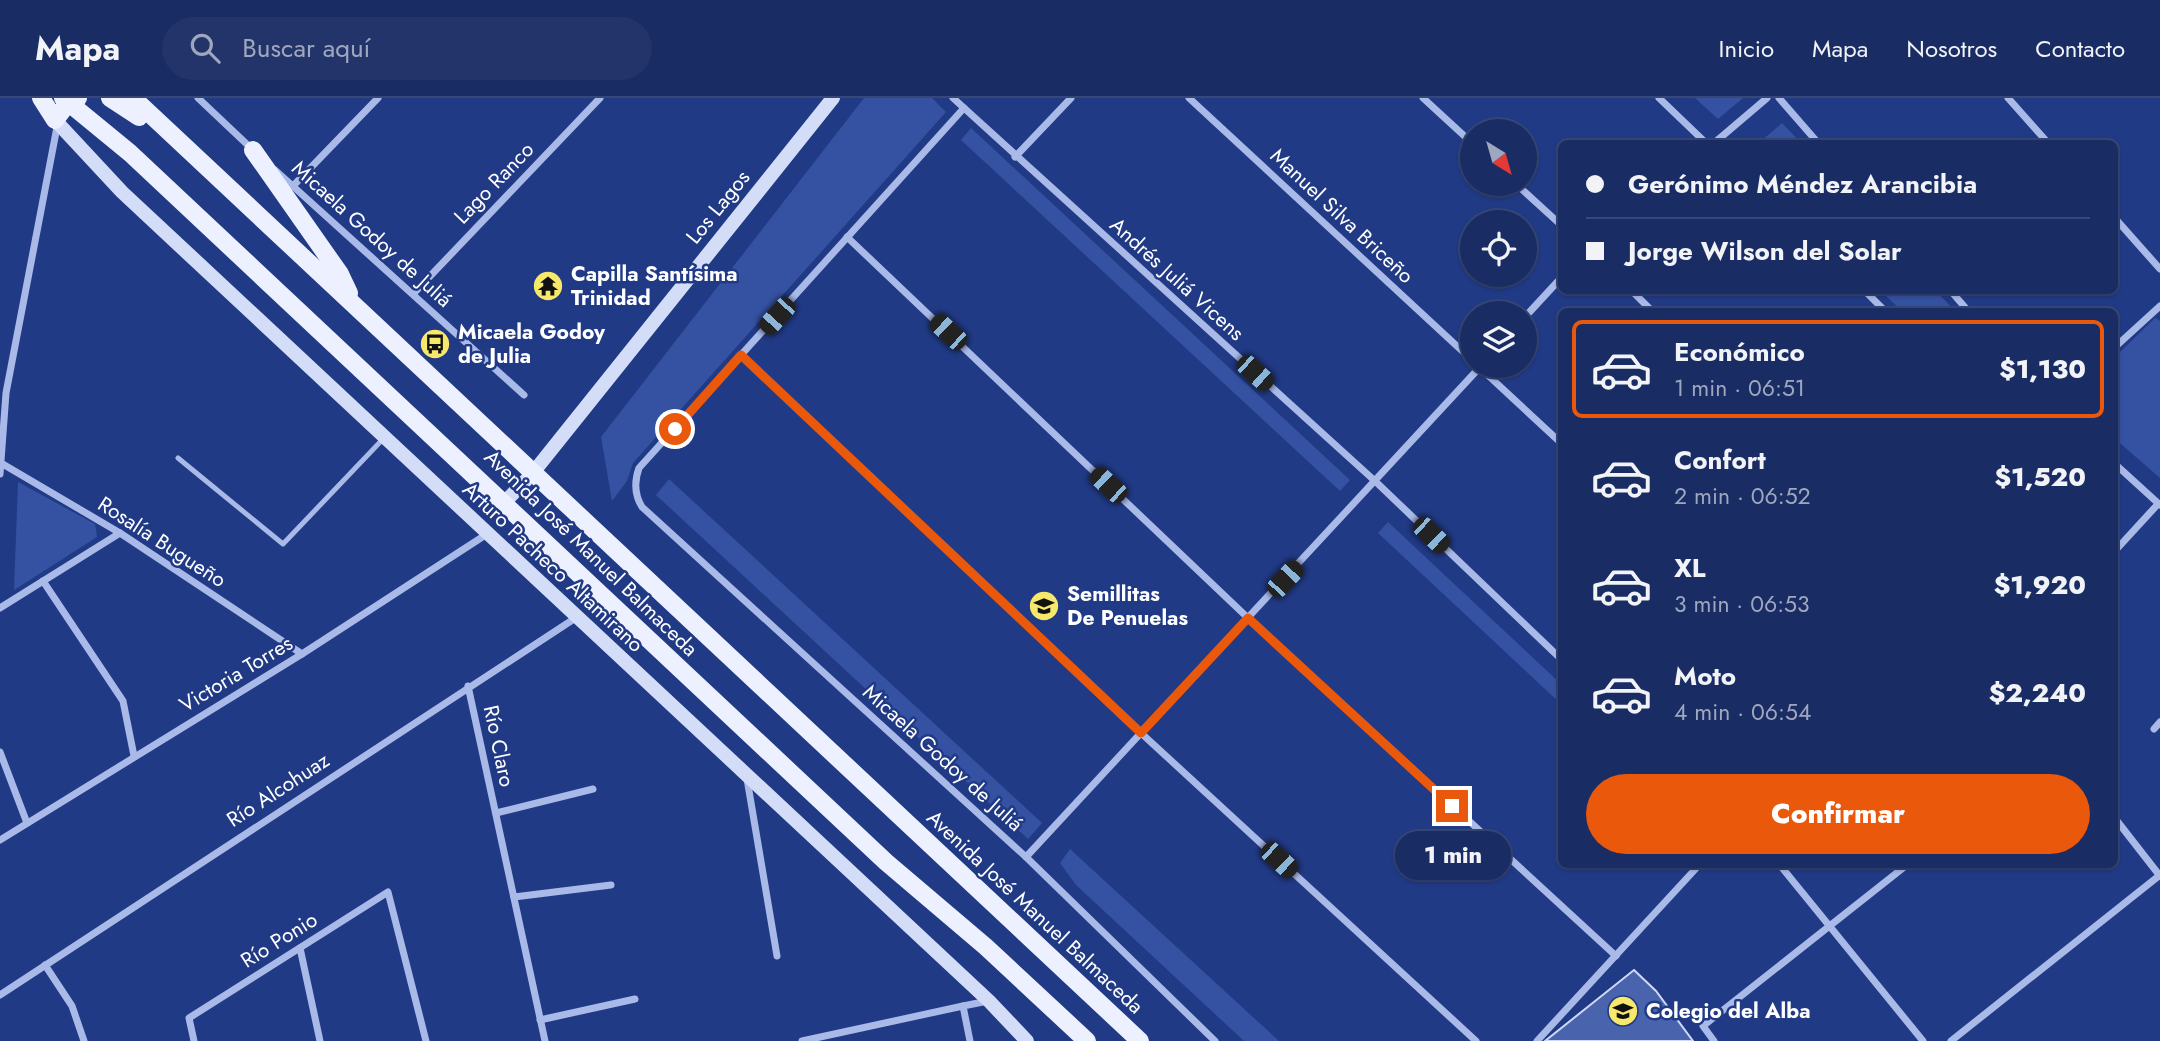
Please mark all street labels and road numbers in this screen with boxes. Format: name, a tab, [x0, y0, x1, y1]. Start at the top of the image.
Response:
street label: Lago Ranco	[447, 135, 541, 231]
street label: Manuel Silva Briceño	[1264, 142, 1420, 290]
street label: Micaela Godoy de Juliá	[285, 154, 459, 314]
street label: Los Lagos	[679, 164, 757, 250]
street label: Andrés Juliá Vicens	[1103, 210, 1251, 348]
street label: Avenida José Manuel Balmaceda	[477, 443, 705, 663]
street label: Arturo Pacheco Altamirano	[456, 475, 650, 659]
street label: Rosalía Bugueño	[92, 489, 232, 595]
street label: Victoria Torres	[174, 628, 298, 720]
street label: Micaela Godoy de Juliá	[856, 678, 1030, 838]
street label: Río Claro	[476, 702, 522, 790]
street label: Río Alcohuaz	[221, 745, 336, 834]
street label: Avenida José Manuel Balmaceda	[920, 803, 1150, 1021]
street label: Río Ponio	[235, 905, 323, 975]

